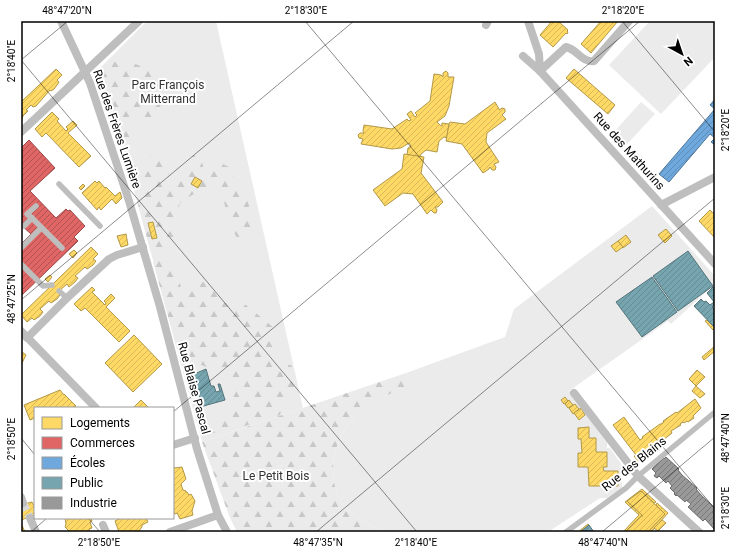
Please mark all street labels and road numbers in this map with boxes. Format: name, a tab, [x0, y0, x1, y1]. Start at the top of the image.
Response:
street label: Rue des Frères Lumière	[90, 68, 144, 190]
street label: Rue des Mathurins	[590, 109, 668, 193]
street label: Rue Blaise Pascal	[175, 340, 213, 436]
street label: Rue des Blains	[599, 434, 669, 494]

